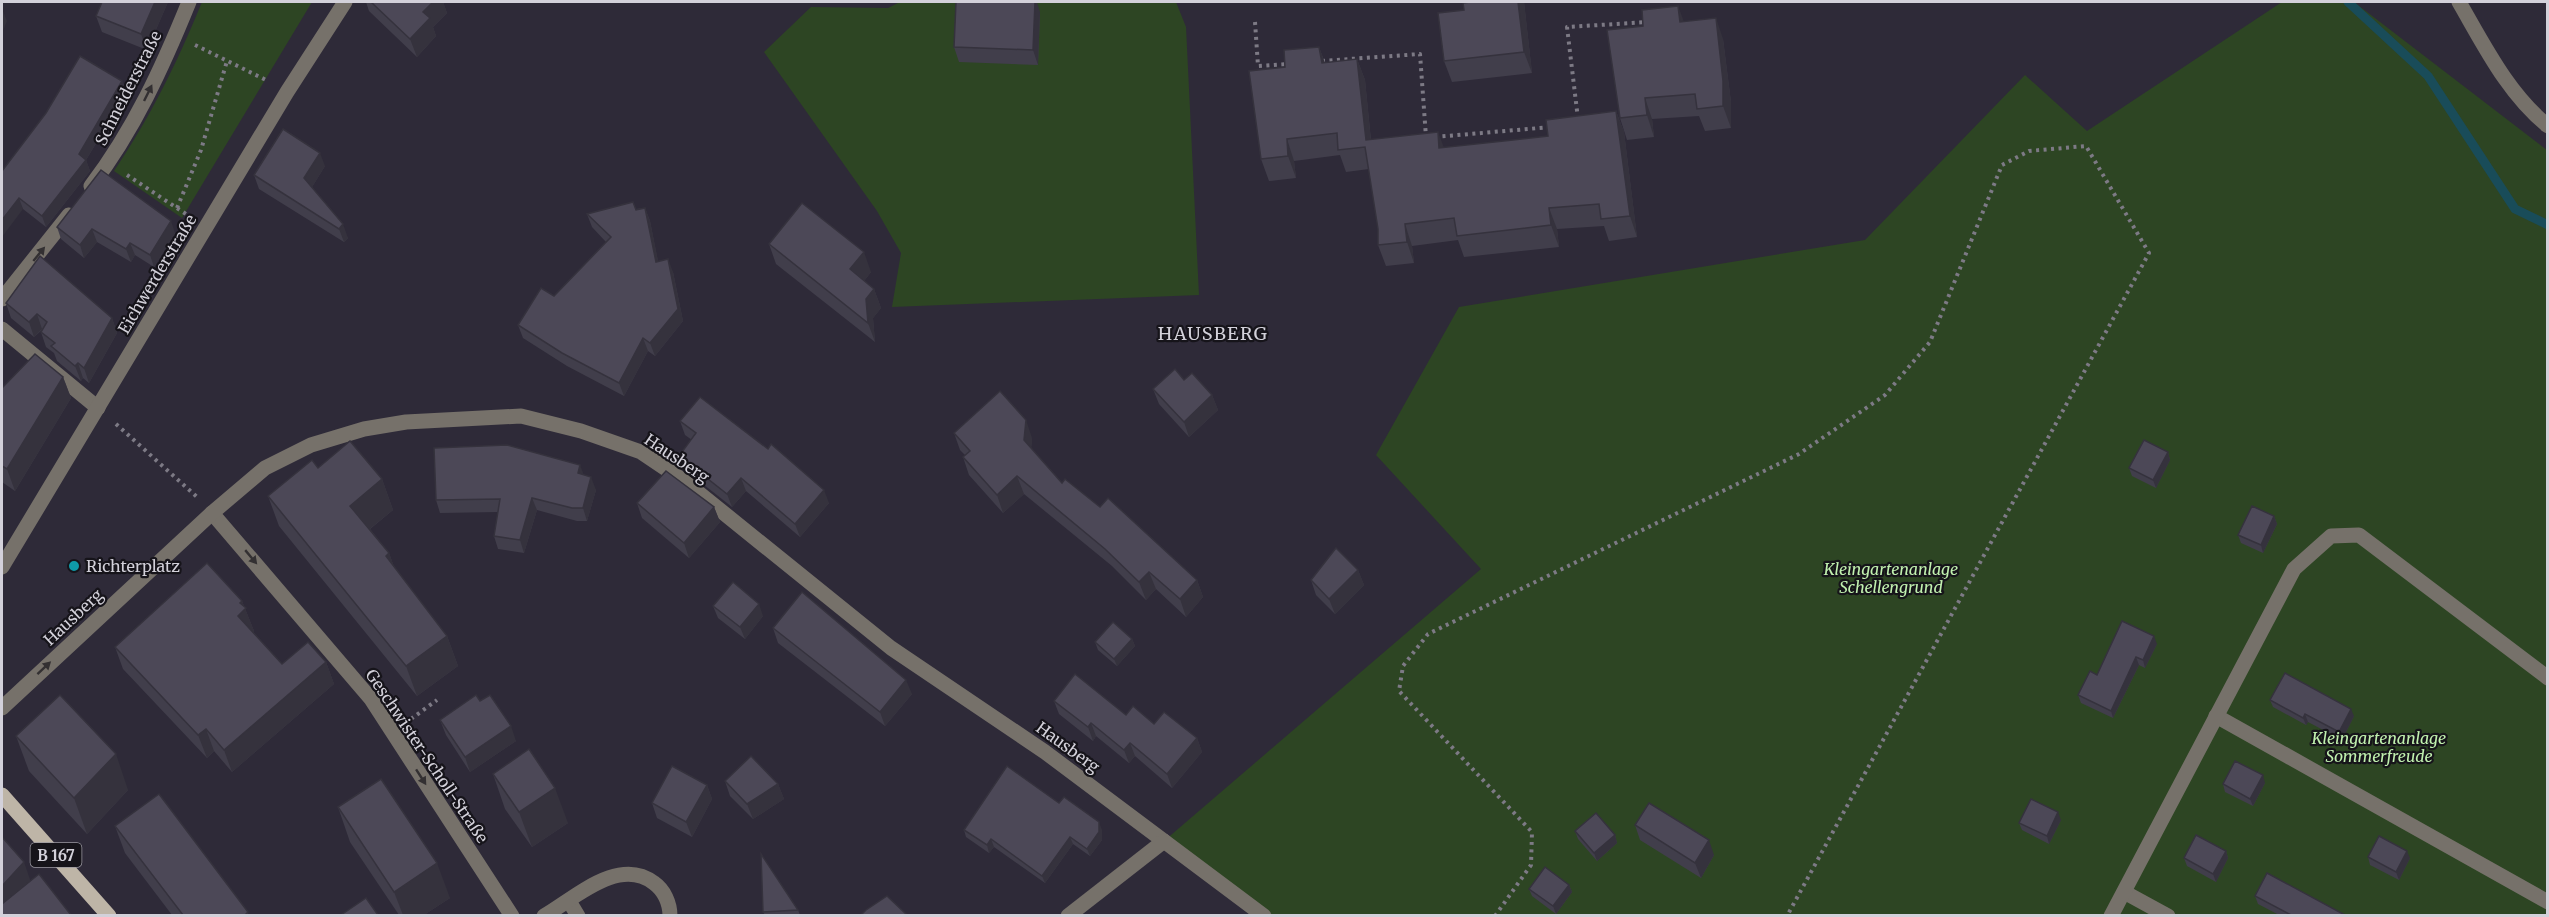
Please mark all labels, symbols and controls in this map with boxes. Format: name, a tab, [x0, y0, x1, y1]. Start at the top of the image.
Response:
street label: Schneiderstraße	[90, 27, 166, 149]
one-way arrow	[144, 85, 153, 102]
street label: Eichwerderstraße	[113, 211, 201, 337]
one-way arrow	[32, 246, 45, 262]
district label: HAUSBERG	[1158, 322, 1268, 345]
street label: Hausberg	[641, 429, 713, 487]
one-way arrow	[244, 549, 257, 565]
place label: Richterplatz	[86, 556, 180, 576]
marker: Richterplatz	[67, 559, 81, 573]
park label: Kleingartenanlage Schellengrund	[1823, 559, 1958, 597]
street label: Hausberg	[39, 584, 107, 649]
one-way arrow	[37, 661, 52, 675]
street label: Geschwister-Scholl-Straße	[361, 665, 493, 847]
street label: Hausberg	[1032, 717, 1104, 777]
park label: Kleingartenanlage Sommerfreude	[2311, 728, 2446, 766]
one-way arrow	[416, 769, 427, 785]
road number: B 167	[31, 843, 82, 867]

